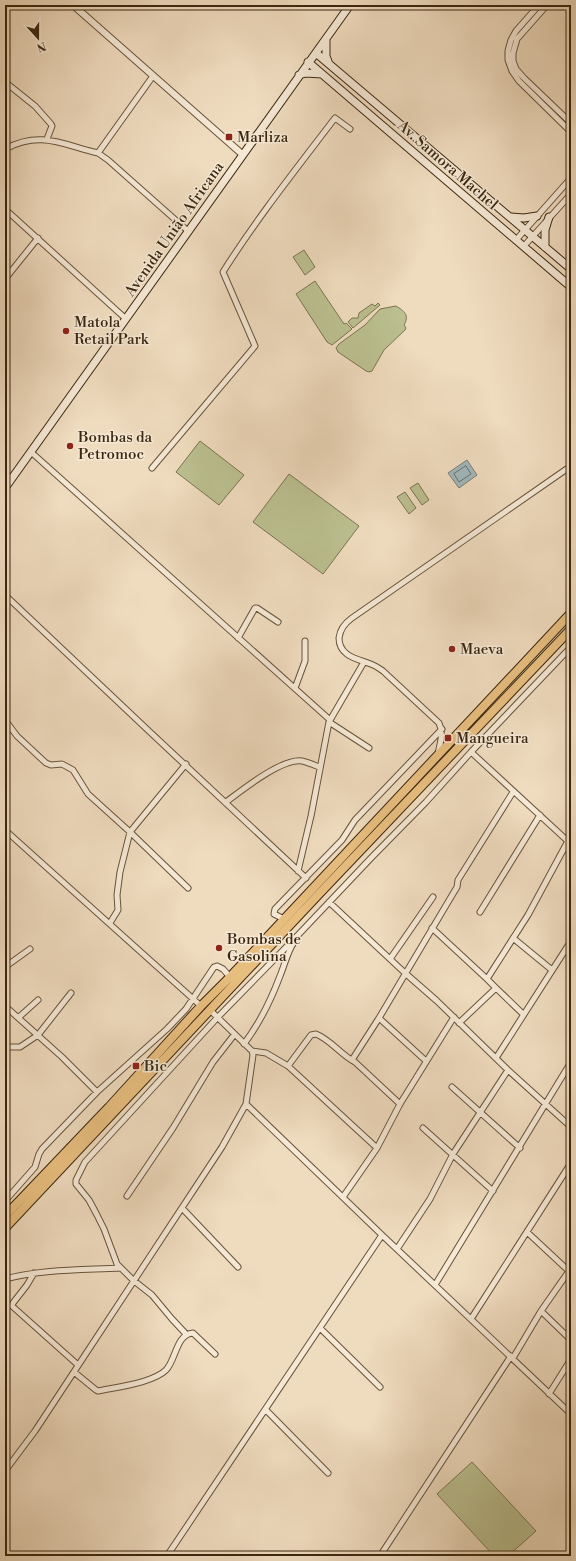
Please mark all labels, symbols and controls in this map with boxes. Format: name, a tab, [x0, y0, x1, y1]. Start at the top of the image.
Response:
north arrow	[18, 18, 58, 58]
text: N	[34, 38, 48, 55]
street label: Av. Samora Machel	[393, 116, 502, 215]
place label: Marliza	[237, 128, 289, 147]
marker: Marliza	[224, 132, 234, 142]
street label: Avenida União Africana	[120, 158, 228, 301]
place label: Matola Retail Park	[74, 313, 150, 349]
marker: Matola Retail Park	[61, 326, 71, 336]
place label: Bombas da Petromoc	[77, 428, 152, 464]
marker: Bombas da Petromoc	[65, 441, 75, 451]
place label: Maeva	[460, 640, 504, 659]
marker: Maeva	[447, 644, 457, 654]
place label: Mangueira	[456, 729, 529, 748]
marker: Mangueira	[443, 733, 453, 743]
place label: Bombas de Gasolina	[226, 930, 301, 966]
marker: Bombas de Gasolina	[214, 943, 224, 953]
place label: Bic	[143, 1057, 167, 1076]
marker: Bic	[131, 1061, 141, 1071]

